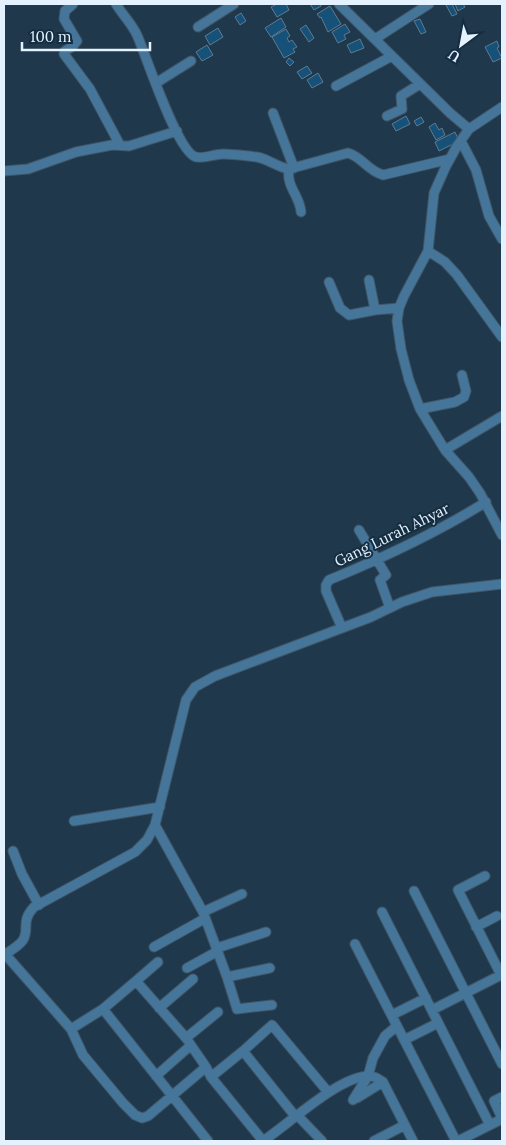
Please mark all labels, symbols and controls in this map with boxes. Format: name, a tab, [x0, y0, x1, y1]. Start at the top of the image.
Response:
scale bar	[22, 20, 150, 52]
north arrow	[436, 20, 486, 70]
text: 100 m	[30, 27, 71, 46]
text: U	[445, 45, 463, 66]
street label: Gang Lurah Ahyar	[331, 498, 453, 571]

